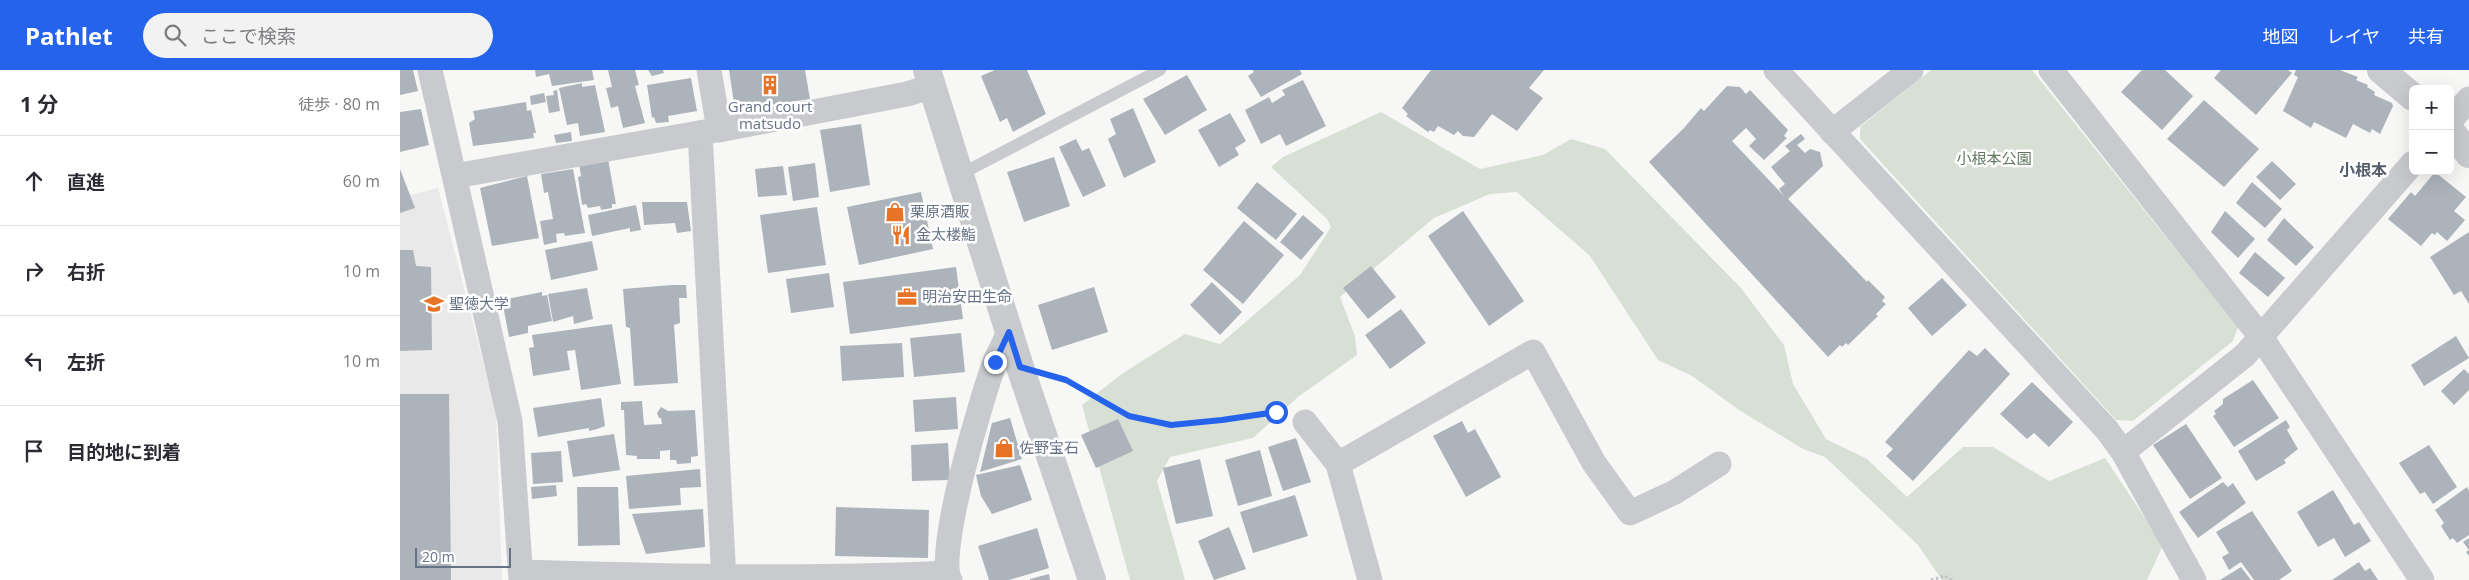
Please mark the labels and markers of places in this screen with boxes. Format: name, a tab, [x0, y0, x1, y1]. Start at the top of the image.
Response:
building icon: Grand court matsudo	[759, 74, 781, 96]
place label: Grand court matsudo	[728, 96, 812, 133]
shop icon: 栗原酒販	[884, 201, 906, 223]
place label: 栗原酒販	[910, 201, 970, 221]
restaurant icon: 金太楼鮨	[890, 224, 912, 246]
place label: 金太楼鮨	[916, 224, 976, 244]
office icon: 明治安田生命	[896, 286, 918, 308]
place label: 明治安田生命	[922, 286, 1012, 306]
school or university icon: 聖徳大学	[423, 293, 445, 315]
place label: 聖徳大学	[449, 293, 509, 313]
shop icon: 佐野宝石	[993, 437, 1015, 459]
place label: 佐野宝石	[1019, 437, 1079, 457]

